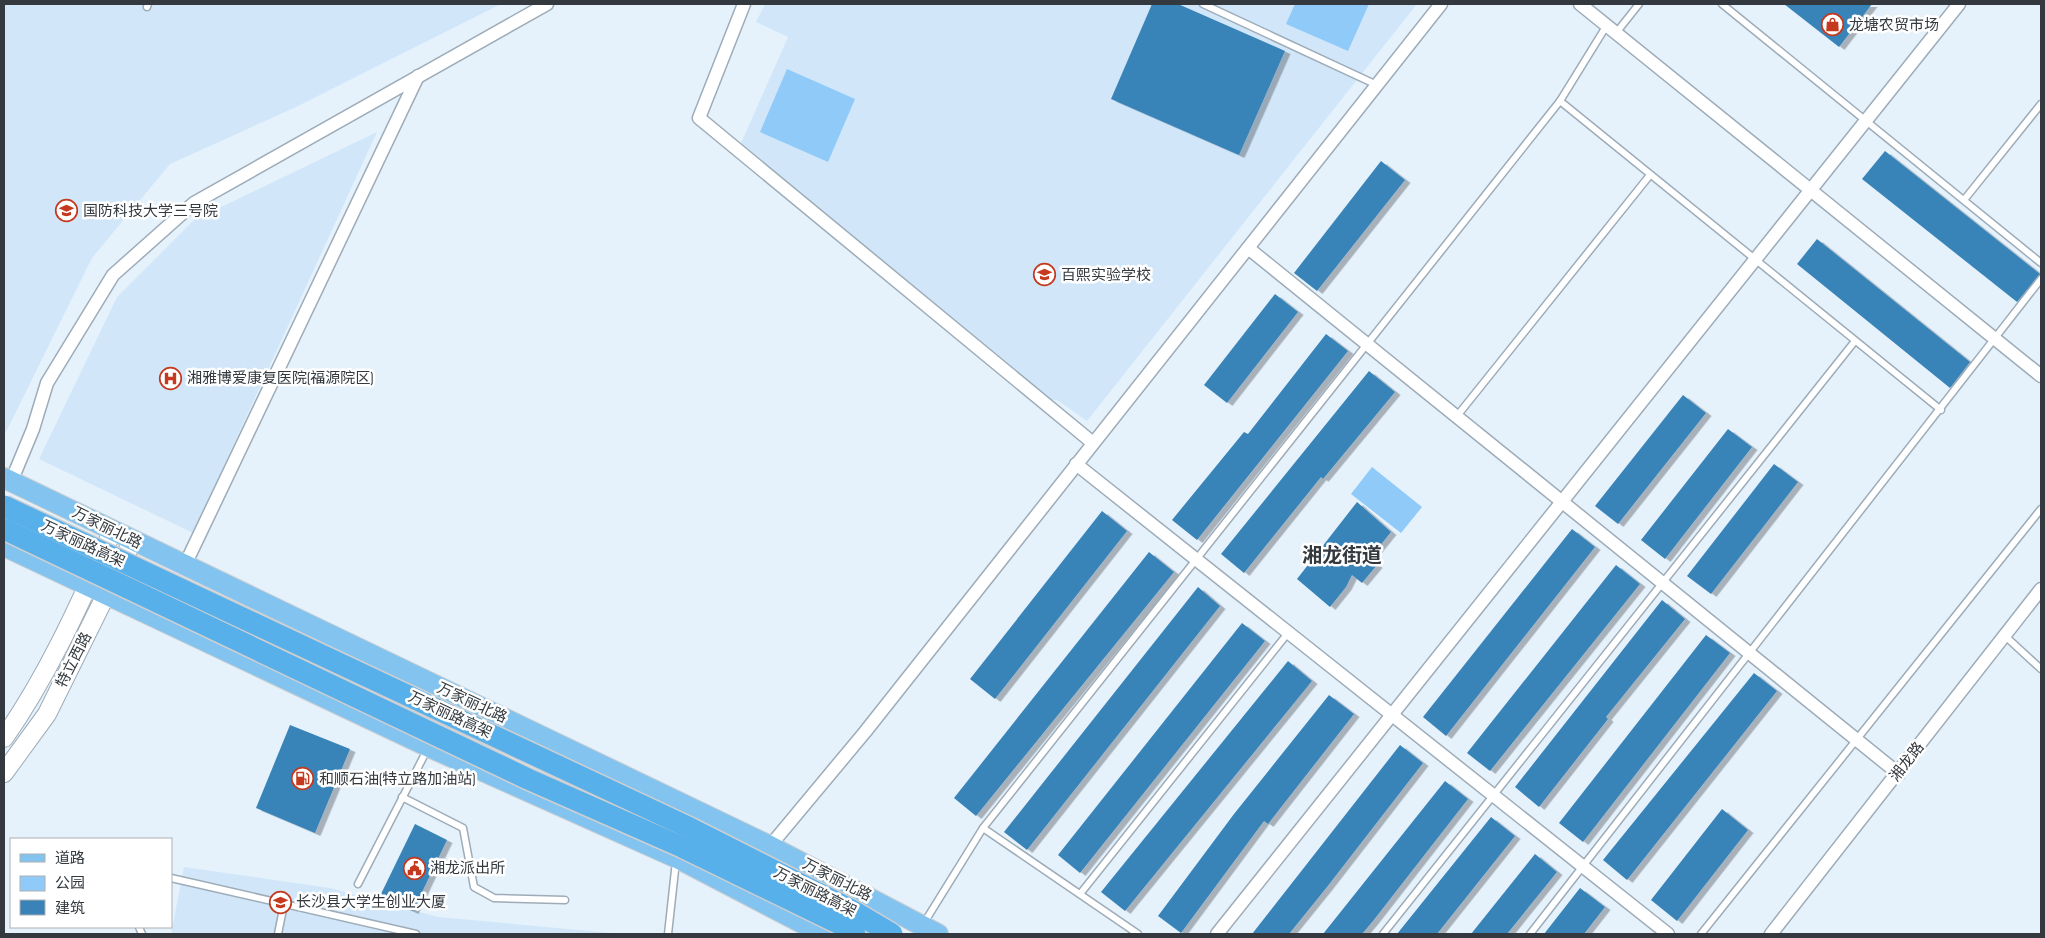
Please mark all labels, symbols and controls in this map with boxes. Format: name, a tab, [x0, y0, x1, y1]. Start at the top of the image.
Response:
shop icon: 龙塘农贸市场	[1821, 13, 1845, 37]
place label: 龙塘农贸市场	[1849, 16, 1939, 35]
school or university icon: 国防科技大学三号院	[55, 199, 79, 223]
place label: 国防科技大学三号院	[83, 202, 218, 221]
school or university icon: 百熙实验学校	[1033, 263, 1057, 287]
place label: 百熙实验学校	[1061, 266, 1151, 285]
hospital icon: 湘雅博爱康复医院(福源院区)	[159, 366, 183, 390]
place label: 湘雅博爱康复医院(福源院区)	[187, 369, 374, 388]
street label: 万家丽北路	[69, 503, 145, 553]
street label: 万家丽路高架	[38, 516, 128, 572]
district label: 湘龙街道	[1302, 544, 1382, 568]
street label: 特立西路	[52, 629, 96, 691]
street label: 万家丽北路	[434, 679, 510, 727]
street label: 万家丽路高架	[405, 687, 495, 743]
street label: 湘龙路	[1886, 738, 1928, 786]
fuel station icon: 和顺石油(特立路加油站)	[291, 767, 315, 791]
place label: 和顺石油(特立路加油站)	[319, 770, 476, 789]
legend	[10, 838, 172, 928]
text: 道路	[55, 849, 85, 868]
street label: 万家丽北路	[799, 855, 875, 905]
public building icon: 湘龙派出所	[402, 856, 426, 880]
place label: 湘龙派出所	[430, 859, 505, 878]
street label: 万家丽路高架	[771, 863, 859, 921]
text: 公园	[55, 874, 85, 893]
school or university icon: 长沙县大学生创业大厦	[268, 890, 292, 914]
place label: 长沙县大学生创业大厦	[296, 893, 446, 912]
text: 建筑	[55, 899, 85, 918]

